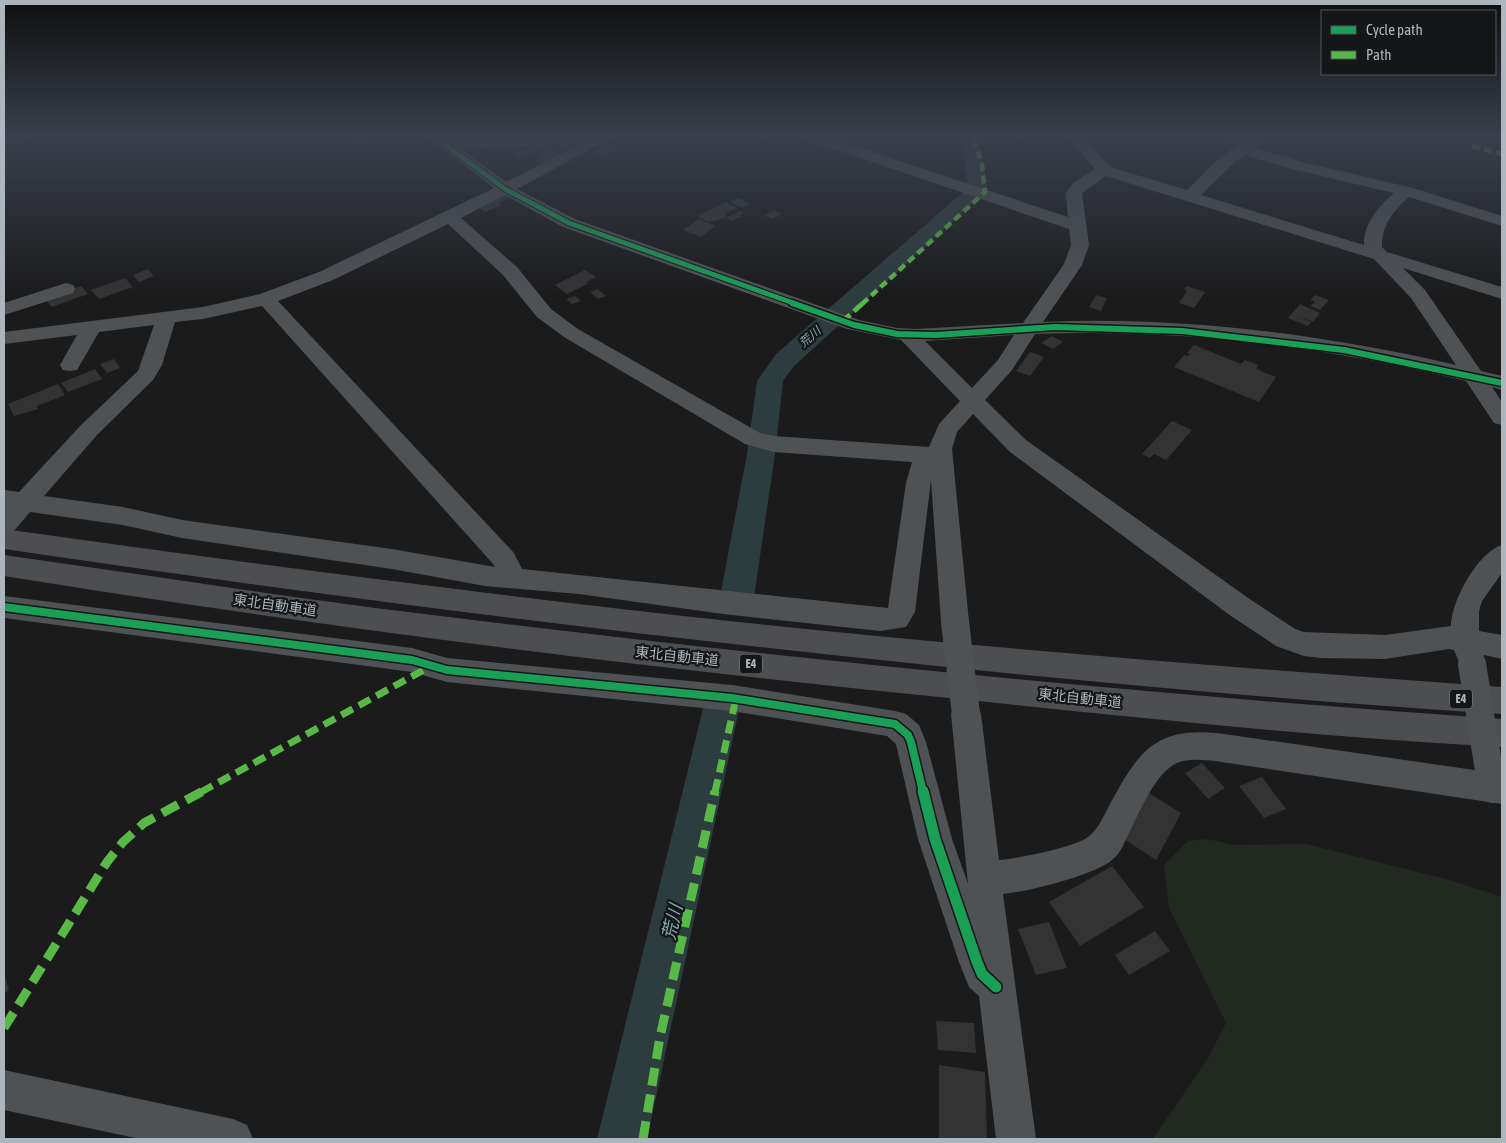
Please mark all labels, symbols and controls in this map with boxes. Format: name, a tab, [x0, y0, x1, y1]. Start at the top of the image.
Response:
legend	[1321, 10, 1496, 75]
text: Cycle path	[1366, 21, 1423, 38]
text: Path	[1366, 46, 1392, 63]
water label: 荒川	[796, 323, 825, 350]
street label: 東北自動車道	[232, 591, 318, 619]
street label: 東北自動車道	[634, 644, 720, 668]
road number: E4	[740, 654, 762, 674]
street label: 東北自動車道	[1037, 686, 1123, 710]
road number: E4	[1450, 690, 1472, 709]
water label: 荒川	[658, 900, 687, 942]

